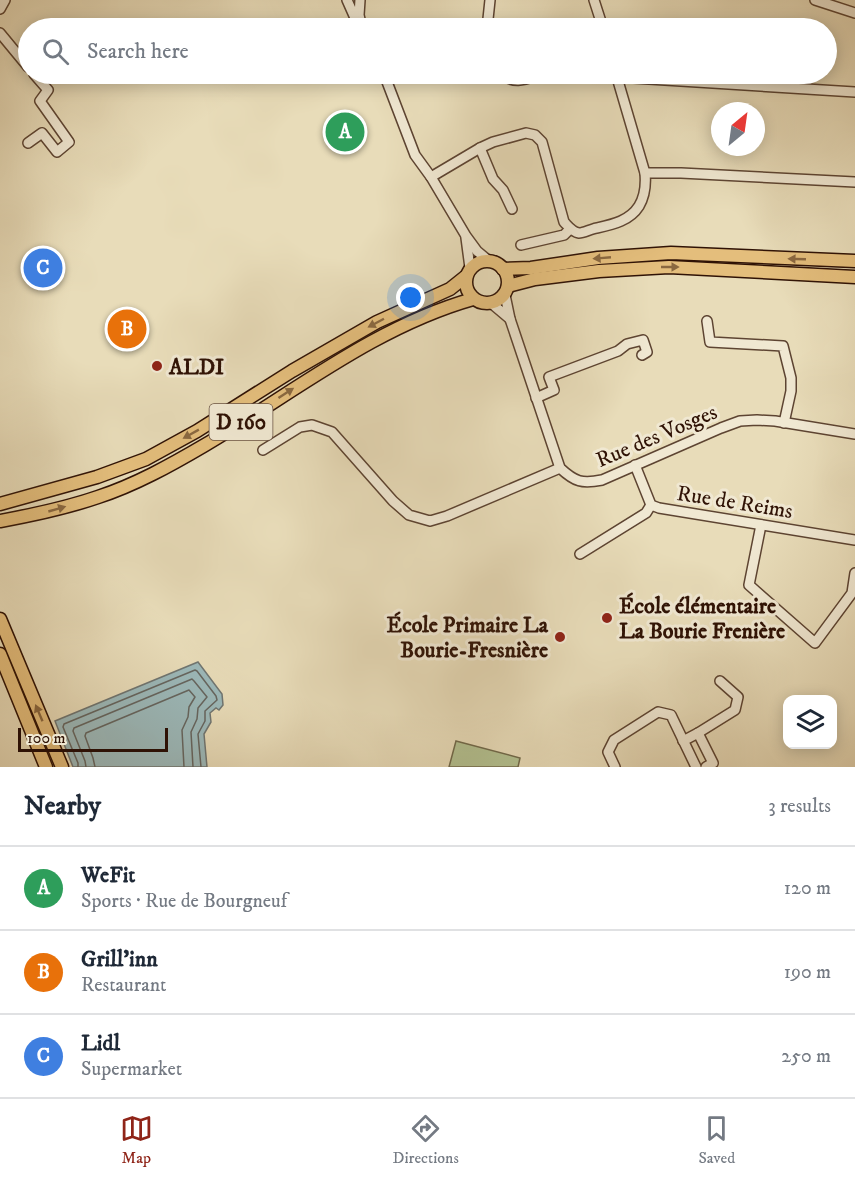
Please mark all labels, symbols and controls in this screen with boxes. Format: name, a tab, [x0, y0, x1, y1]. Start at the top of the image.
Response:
search box	[18, 18, 837, 84]
icon: search	[39, 35, 72, 68]
text: Search here	[87, 38, 189, 65]
north arrow	[711, 102, 765, 156]
pin: A	[326, 110, 364, 154]
pin: C	[24, 246, 63, 290]
one-way arrow	[592, 253, 611, 263]
one-way arrow	[787, 254, 806, 263]
one-way arrow	[661, 262, 680, 272]
your location	[396, 283, 425, 312]
pin: B	[108, 306, 146, 352]
one-way arrow	[367, 318, 384, 328]
place label: ALDI	[168, 354, 224, 381]
marker: ALDI	[150, 359, 164, 373]
one-way arrow	[278, 388, 294, 399]
street label: Rue des Vosges	[592, 399, 721, 474]
road number: D 160	[210, 404, 272, 440]
one-way arrow	[182, 429, 199, 439]
street label: Rue de Reims	[675, 480, 795, 525]
one-way arrow	[48, 504, 66, 513]
place label: École élémentaire La Bourie Frenière	[619, 592, 785, 645]
place label: École Primaire La Bourie-Fresnière	[387, 611, 549, 664]
marker: École élémentaire La Bourie Frenière	[600, 611, 614, 625]
marker: École Primaire La Bourie-Fresnière	[553, 630, 567, 644]
map controls	[783, 695, 837, 749]
button: layers	[783, 695, 837, 749]
one-way arrow	[34, 704, 43, 722]
scale bar	[18, 725, 168, 752]
text: 100 m	[27, 728, 66, 748]
text: Nearby	[24, 790, 101, 823]
text: 3 results	[768, 794, 831, 819]
text: WeFit	[81, 862, 135, 889]
text: A	[37, 876, 50, 901]
text: 120 m	[784, 876, 831, 901]
text: Sports · Rue de Bourgneuf	[81, 889, 287, 914]
text: Grill'inn	[81, 946, 158, 973]
text: B	[37, 960, 50, 985]
text: 190 m	[784, 960, 831, 985]
text: Restaurant	[81, 973, 166, 998]
text: Lidl	[81, 1030, 120, 1057]
text: C	[37, 1044, 50, 1069]
text: 250 m	[781, 1044, 831, 1069]
text: Supermarket	[81, 1057, 182, 1082]
tab: Map	[120, 1112, 153, 1168]
tab: Directions	[392, 1112, 459, 1168]
tab: Saved	[698, 1112, 735, 1168]

